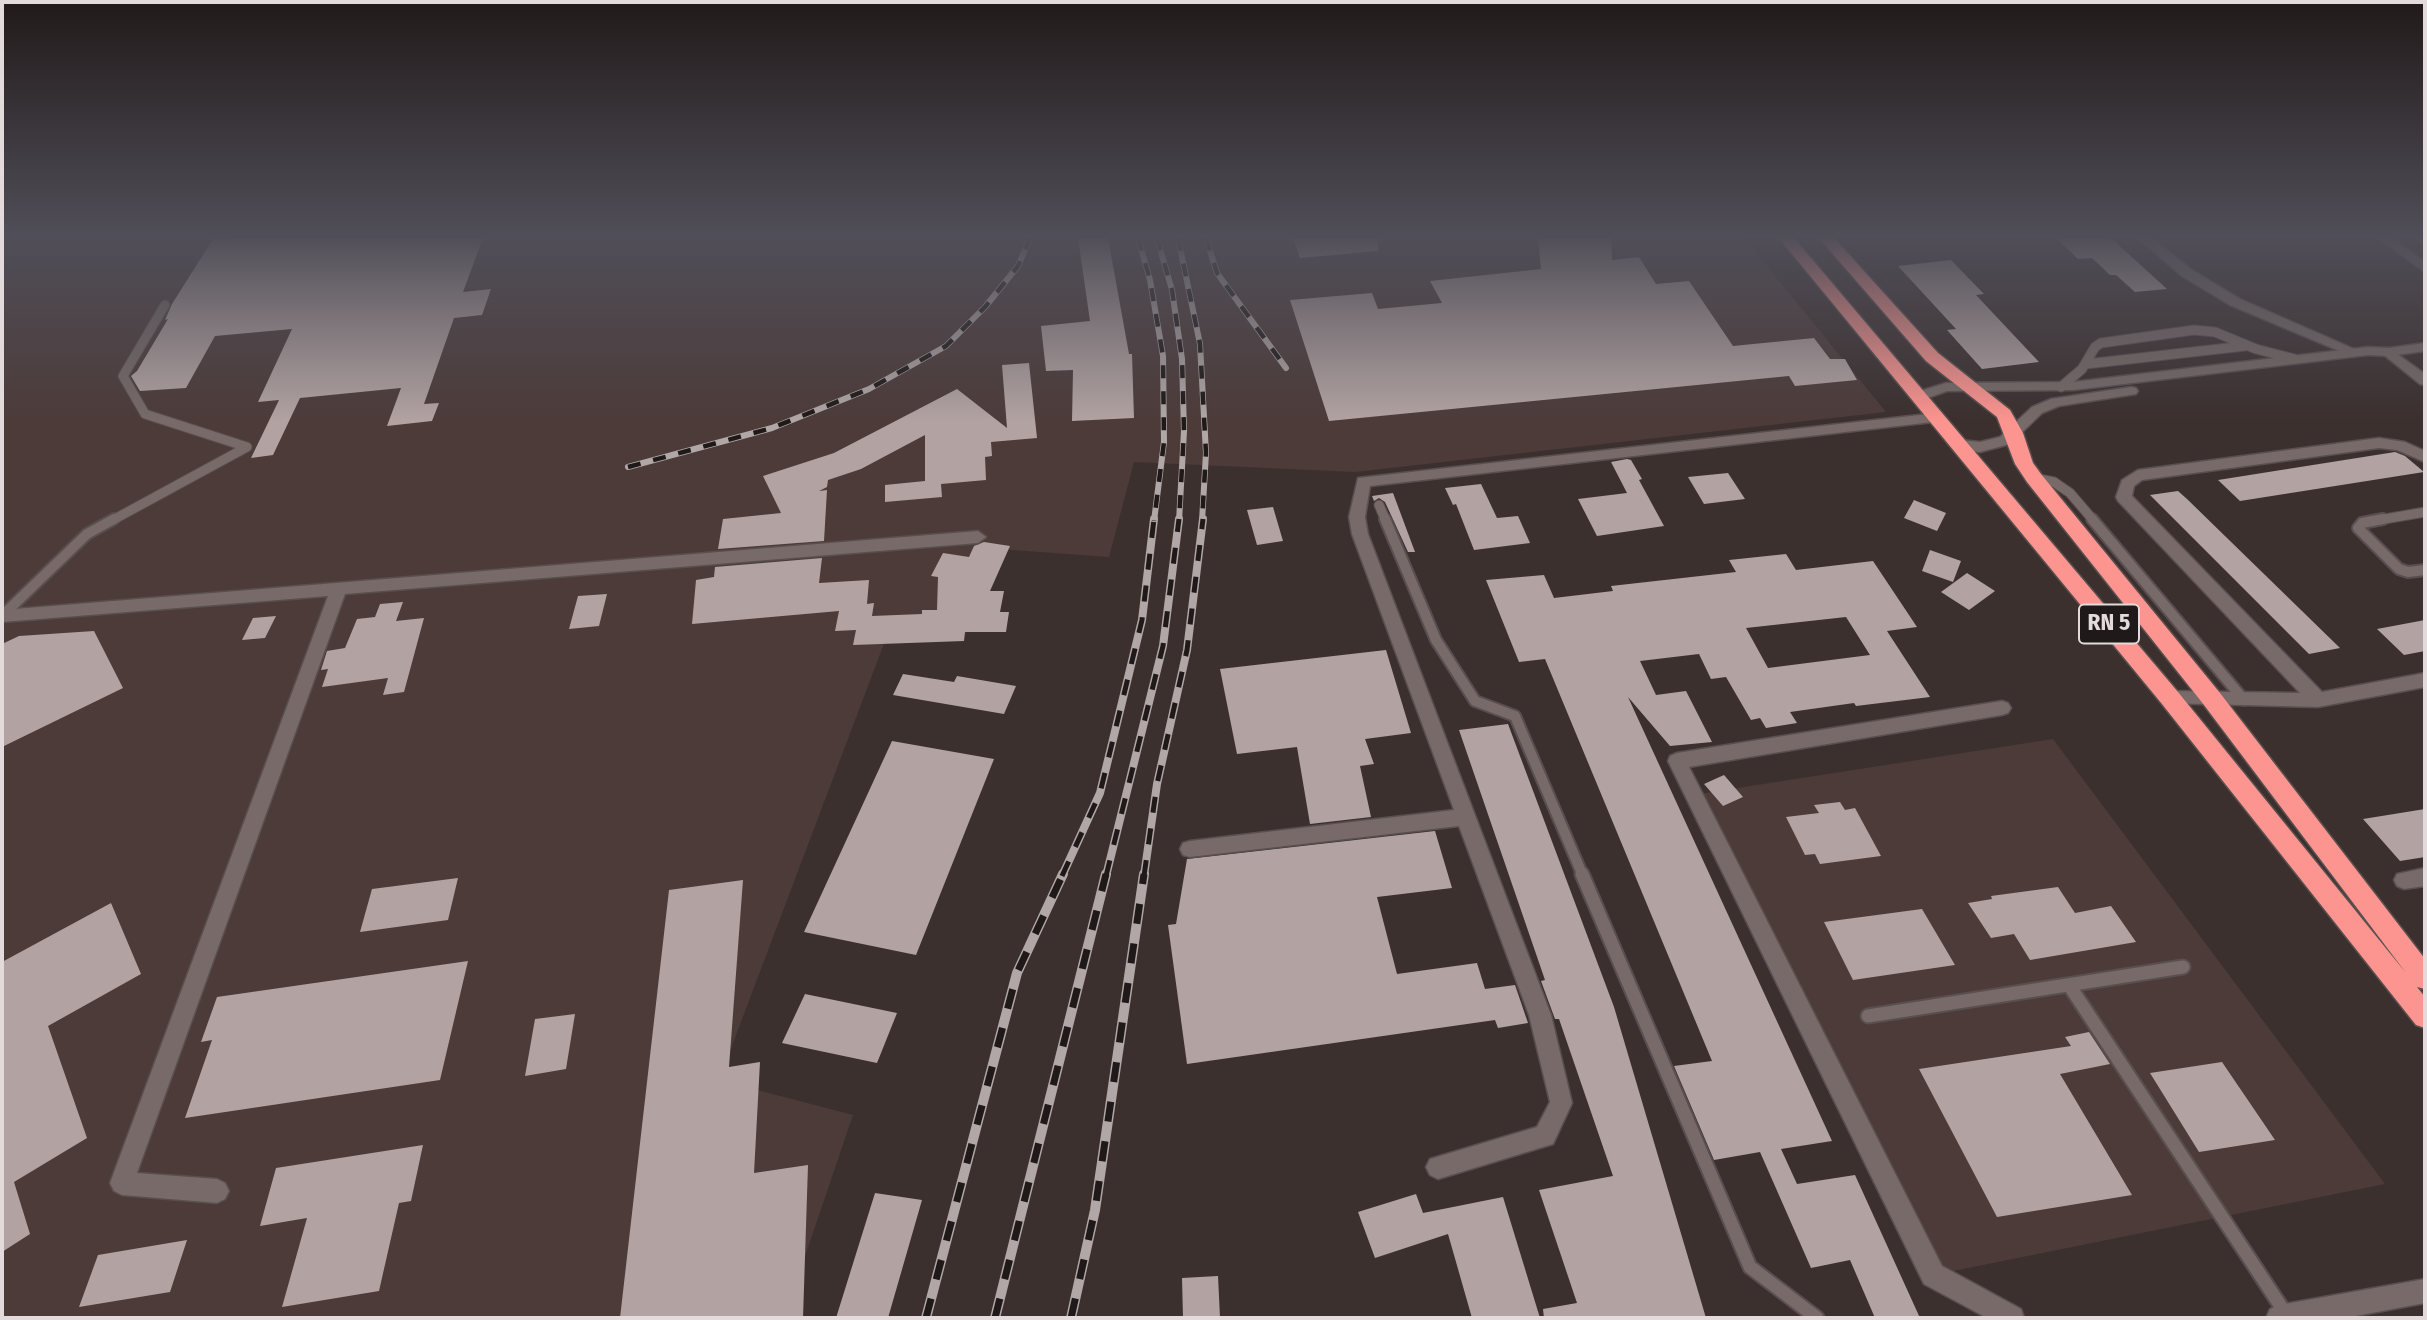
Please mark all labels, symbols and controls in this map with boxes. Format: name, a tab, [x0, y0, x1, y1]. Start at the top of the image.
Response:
road number: RN 5	[2079, 604, 2139, 644]

